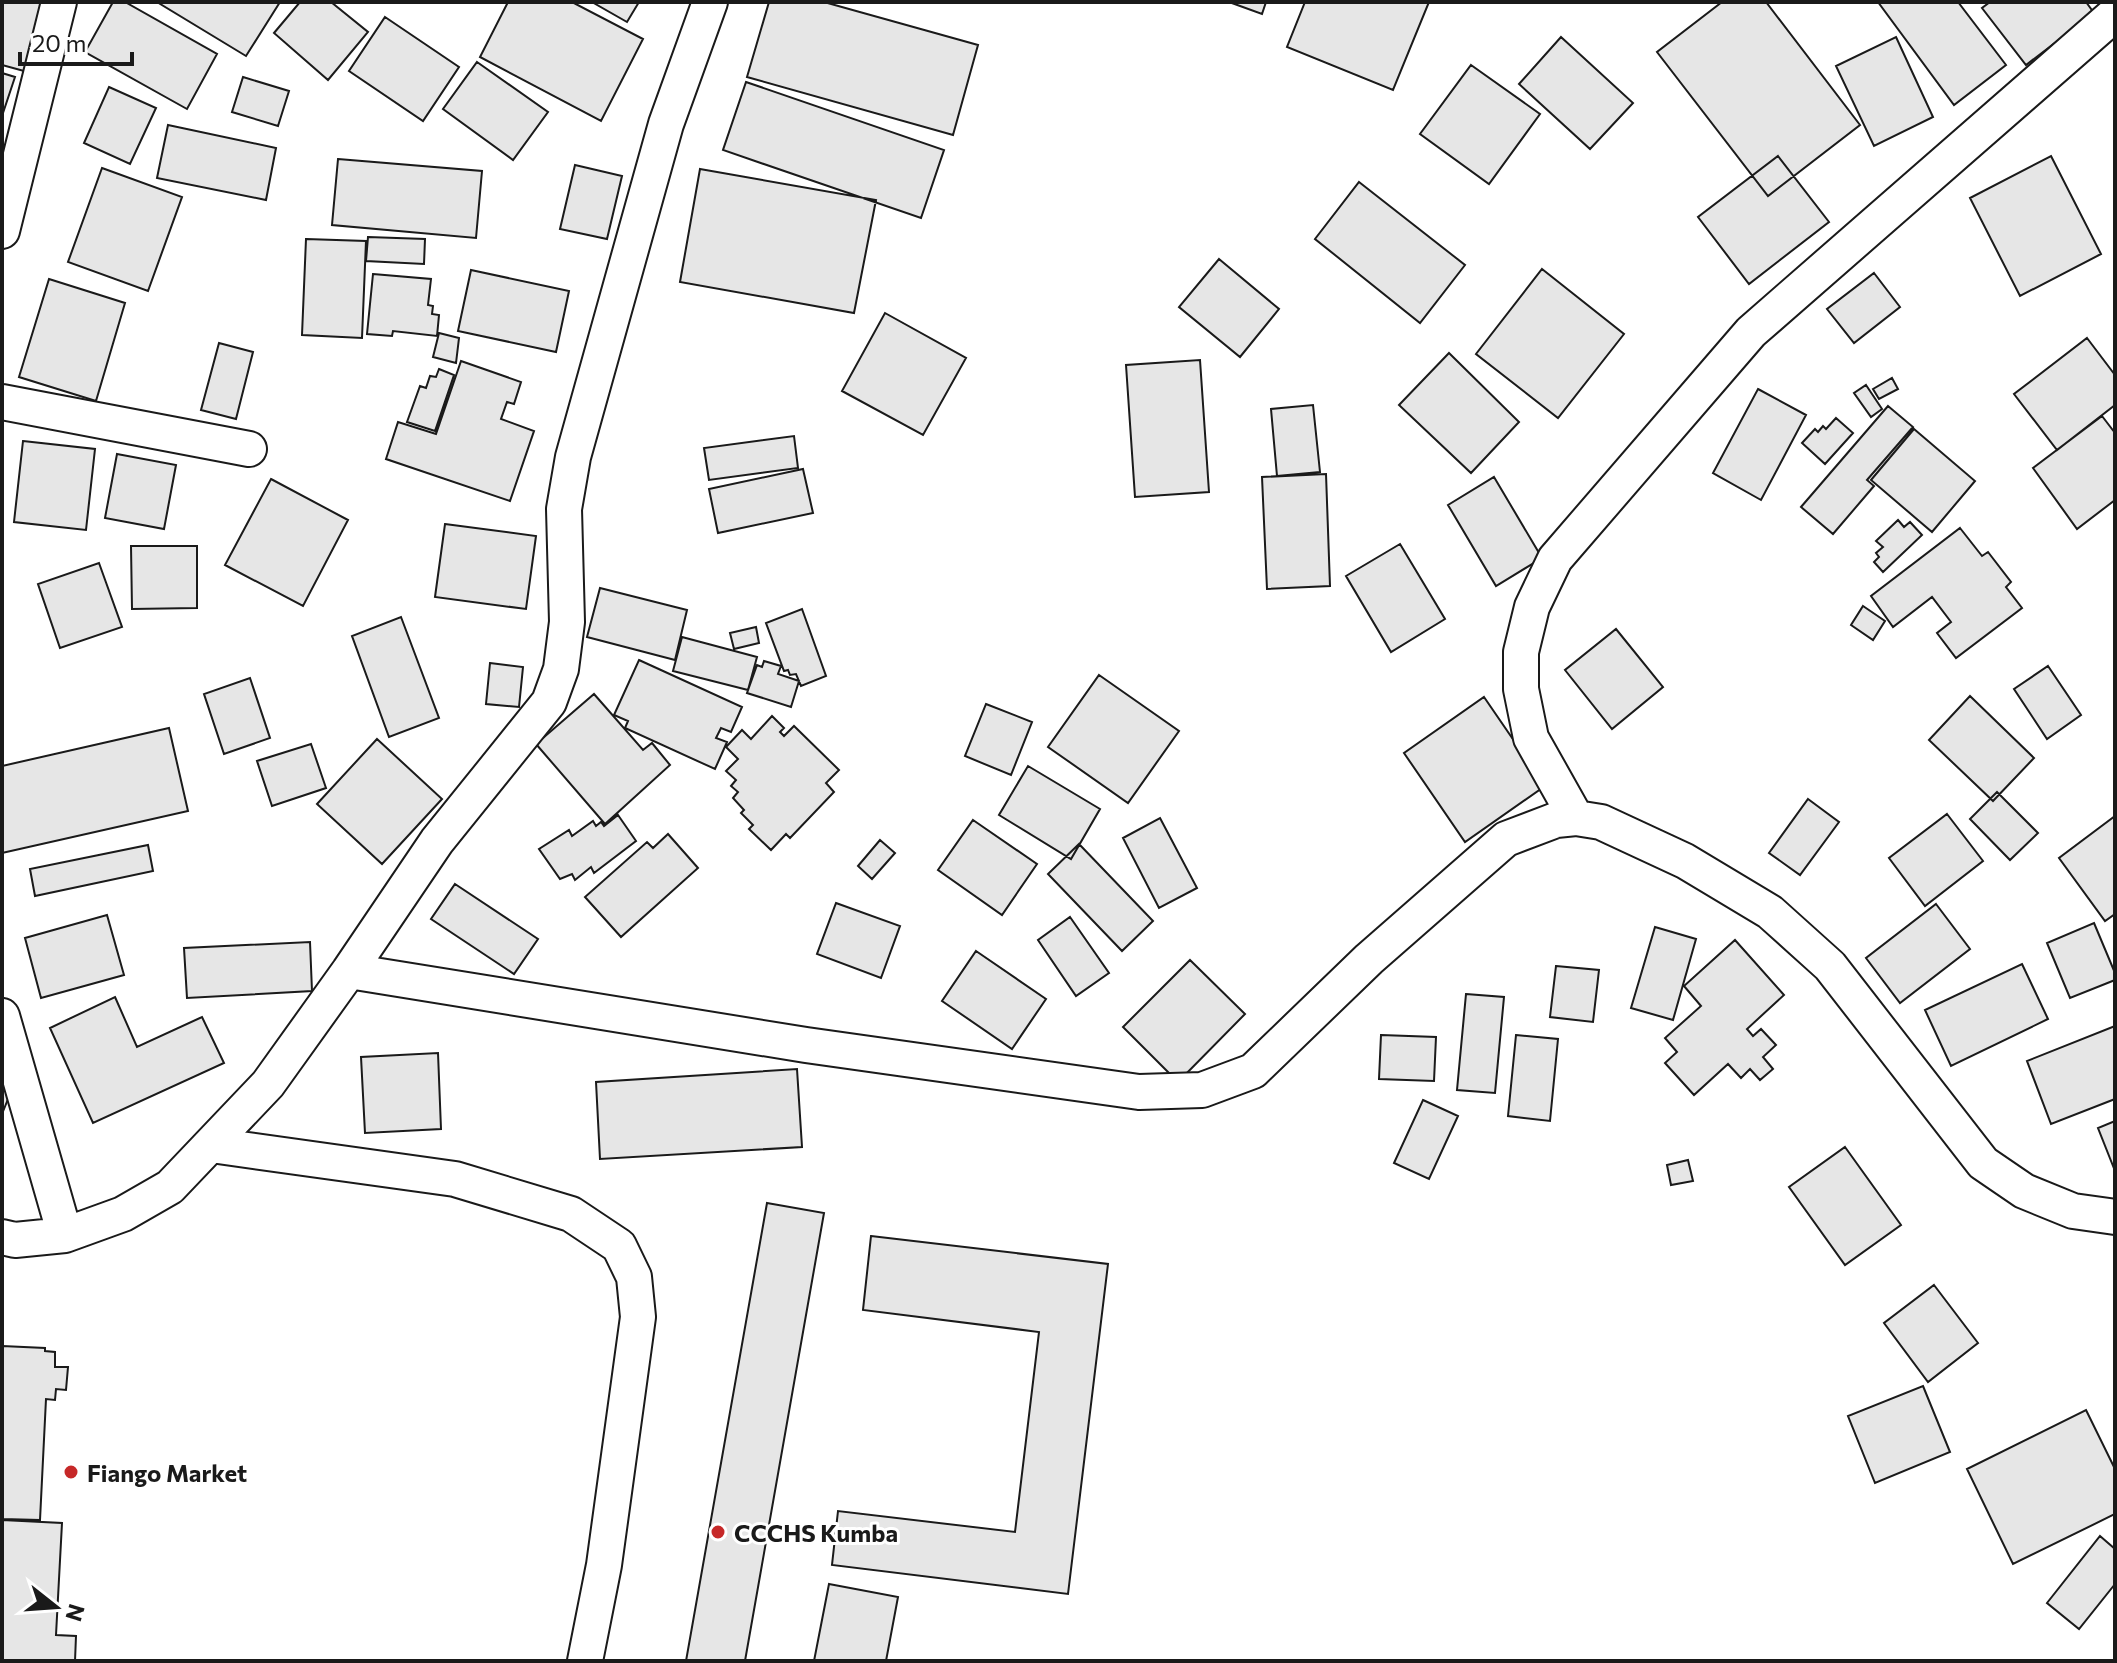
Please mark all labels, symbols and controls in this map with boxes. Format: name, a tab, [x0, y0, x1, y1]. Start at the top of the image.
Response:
scale bar	[20, 16, 132, 66]
text: 20 m	[32, 28, 86, 57]
place label: Fiango Market	[87, 1458, 247, 1487]
marker: Fiango Market	[62, 1463, 80, 1481]
place label: CCCHS Kumba	[734, 1518, 898, 1547]
marker: CCCHS Kumba	[709, 1523, 727, 1541]
north arrow	[16, 1567, 96, 1647]
text: N	[60, 1601, 91, 1625]

